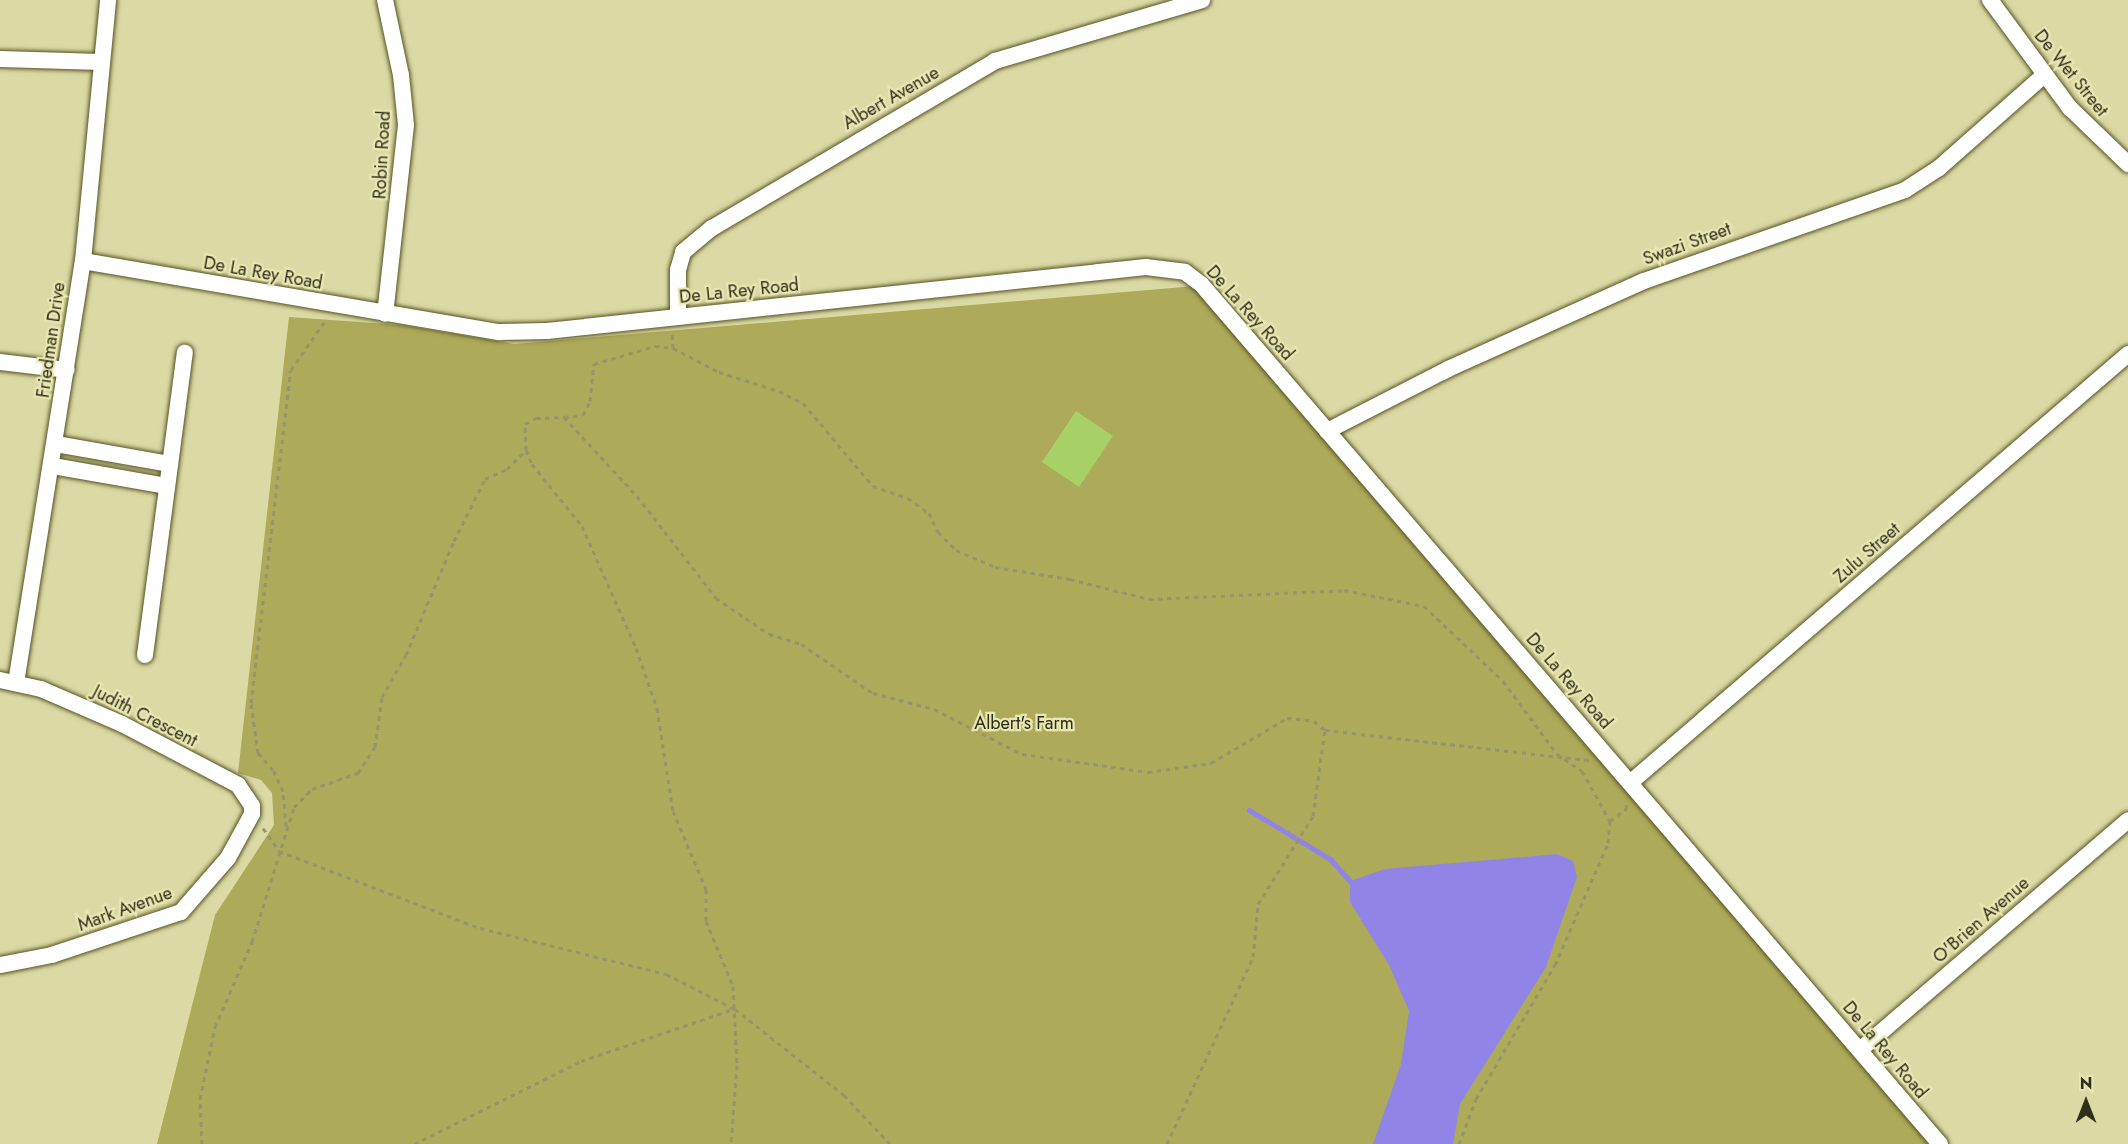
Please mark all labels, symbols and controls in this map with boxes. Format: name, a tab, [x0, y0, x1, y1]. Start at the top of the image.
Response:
street label: De Wet Street	[2029, 25, 2113, 121]
street label: Albert Avenue	[839, 62, 943, 134]
street label: Robin Road	[369, 110, 395, 200]
street label: Swazi Street	[1640, 218, 1734, 270]
street label: De La Rey Road	[202, 252, 324, 294]
street label: De La Rey Road	[1202, 261, 1298, 365]
street label: De La Rey Road	[678, 274, 800, 308]
street label: Friedman Drive	[32, 281, 70, 399]
street label: Zulu Street	[1829, 518, 1905, 588]
street label: De La Rey Road	[1521, 629, 1617, 733]
street label: Judith Crescent	[89, 680, 201, 752]
park label: Albert's Farm	[974, 712, 1074, 734]
street label: O'Brien Avenue	[1928, 872, 2034, 968]
street label: Mark Avenue	[75, 882, 175, 936]
street label: De La Rey Road	[1838, 997, 1932, 1103]
north arrow	[2056, 1072, 2116, 1132]
text: N	[2080, 1072, 2092, 1095]

